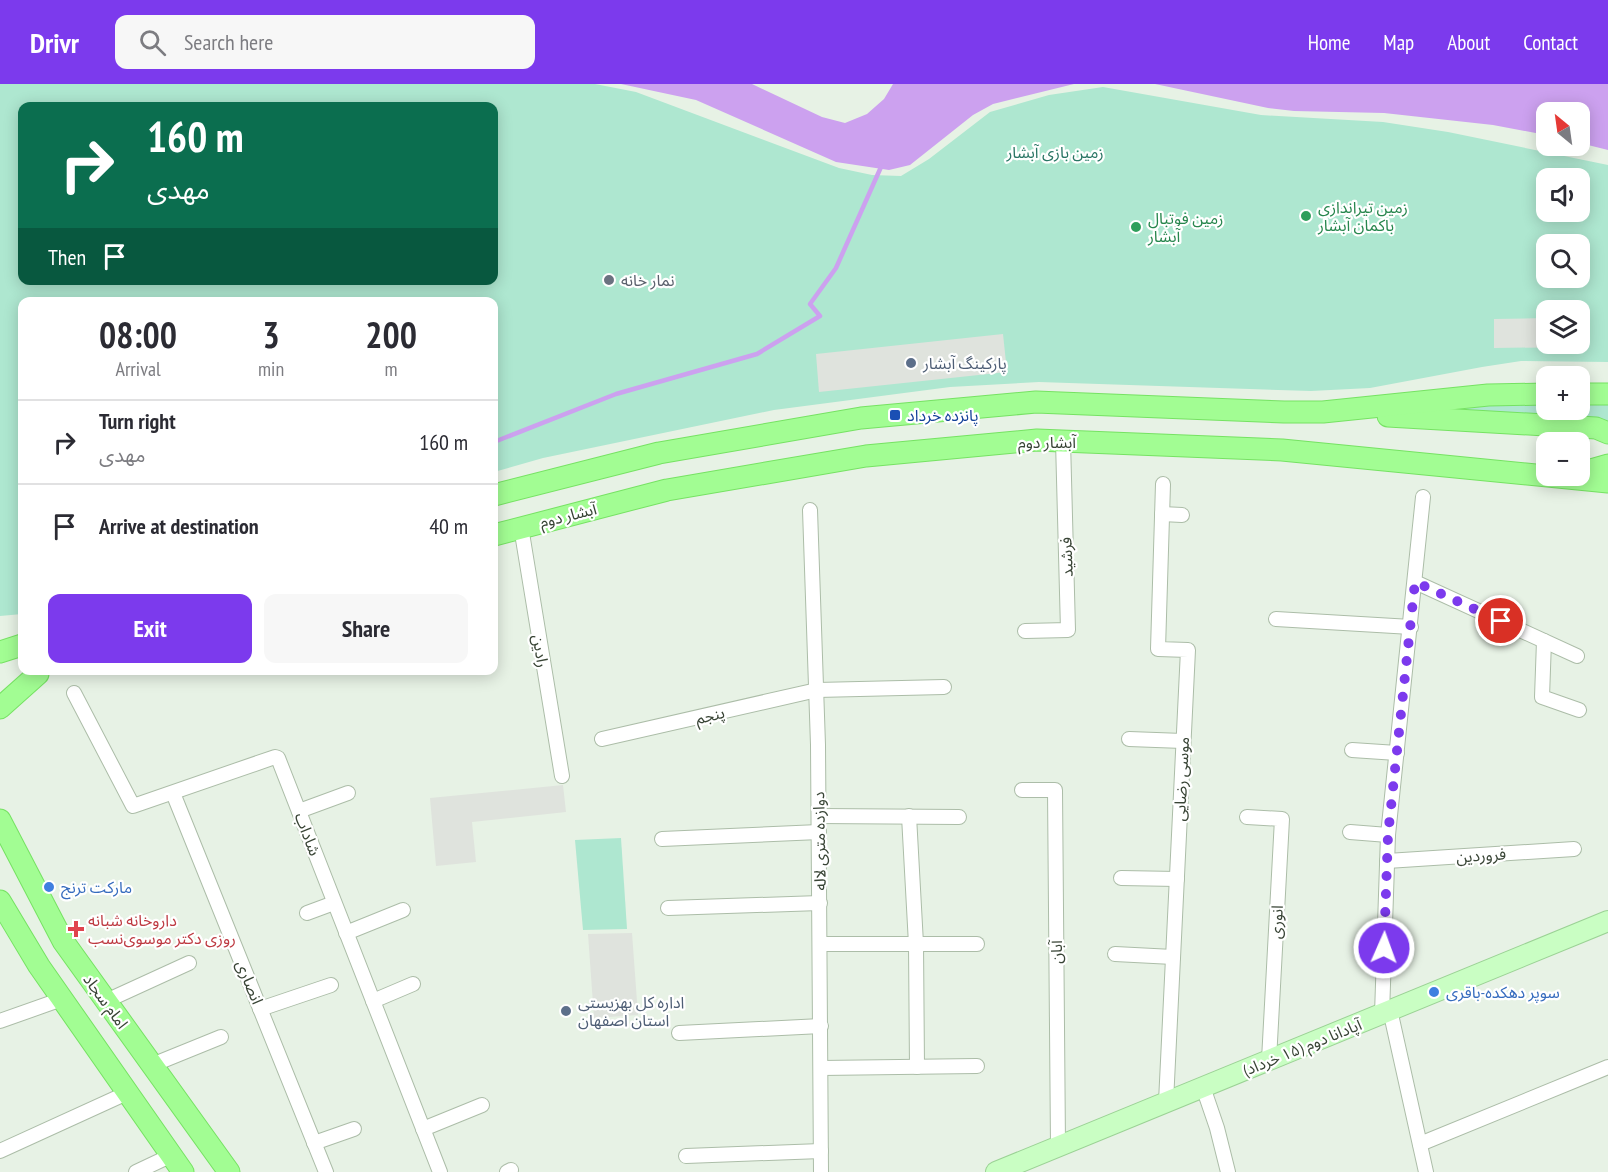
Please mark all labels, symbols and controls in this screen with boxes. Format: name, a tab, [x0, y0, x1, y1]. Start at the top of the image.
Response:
search box	[115, 15, 535, 69]
text: Drivr	[30, 24, 79, 61]
icon: search	[136, 26, 169, 59]
text: Search here	[184, 28, 273, 56]
text: Home	[1308, 29, 1350, 56]
text: Map	[1383, 29, 1414, 56]
text: About	[1447, 29, 1490, 56]
text: Contact	[1523, 29, 1578, 56]
north arrow	[1536, 102, 1590, 156]
map controls	[1536, 102, 1590, 486]
text: 160 m	[147, 109, 244, 164]
icon: right	[48, 126, 126, 204]
park label: زمین بازی آبشار	[1005, 142, 1104, 162]
button: sound	[1536, 168, 1590, 222]
text: مهدی	[147, 172, 210, 206]
place label: زمین تیراندازی باکمان آبشار	[1317, 197, 1408, 235]
place label: زمین فوتبال آبشار	[1147, 208, 1223, 246]
marker: زمین تیراندازی باکمان آبشار	[1299, 209, 1313, 223]
marker: زمین فوتبال آبشار	[1129, 220, 1143, 234]
button: search	[1536, 234, 1590, 288]
icon: arrive	[98, 240, 131, 273]
text: Then	[48, 243, 86, 271]
place label: نمار خانه	[621, 270, 675, 290]
marker: نمار خانه	[602, 273, 616, 287]
button: layers	[1536, 300, 1590, 354]
text: 08:00	[99, 311, 177, 358]
text: 3	[262, 311, 280, 358]
text: 200	[365, 311, 417, 358]
place label: پارکینگ آبشار	[922, 353, 1007, 374]
text: Arrival	[115, 356, 161, 382]
text: min	[258, 356, 284, 382]
text: m	[385, 356, 398, 382]
marker: پارکینگ آبشار	[904, 356, 918, 370]
button: +	[1536, 366, 1590, 420]
place label: پانزده خرداد	[907, 405, 978, 426]
text: Turn right	[99, 407, 176, 435]
marker: پانزده خرداد	[888, 408, 902, 422]
icon: right	[48, 426, 81, 459]
text: 160 m	[419, 428, 468, 456]
street label: آبشار دوم	[1018, 432, 1077, 455]
button: −	[1536, 432, 1590, 486]
text: مهدی	[99, 442, 145, 468]
street label: آبشار دوم	[537, 498, 601, 535]
icon: arrive	[48, 510, 81, 543]
text: Arrive at destination	[99, 512, 259, 540]
text: 40 m	[429, 512, 468, 540]
street label: فرشید	[1055, 537, 1077, 577]
button: Exit	[48, 594, 252, 663]
button: Share	[264, 594, 468, 663]
pin	[1475, 595, 1526, 646]
icon: arrive	[1484, 604, 1517, 637]
street label: رادین	[529, 633, 553, 669]
street label: پنجم	[693, 702, 727, 731]
street label: موسی رضایی	[1169, 736, 1193, 822]
street label: دوازده متری لاله	[808, 791, 830, 891]
street label: شاداب	[291, 810, 325, 858]
street label: فروردین	[1455, 843, 1507, 867]
place label: مارکت ترنج	[61, 877, 132, 900]
marker: مارکت ترنج	[42, 880, 56, 894]
street label: انوری	[1265, 905, 1287, 939]
place label: داروخانه شبانه روزی دکتر موسوی‌نسب	[88, 910, 236, 948]
position arrow	[1352, 916, 1416, 980]
marker: داروخانه شبانه روزی دکتر موسوی‌نسب	[69, 922, 83, 936]
street label: آبان	[1046, 939, 1066, 964]
street label: انصاری	[232, 957, 268, 1007]
street label: امام سجاد	[77, 970, 133, 1034]
place label: سوپر دهکده-باقری	[1446, 982, 1560, 1003]
marker: سوپر دهکده-باقری	[1427, 985, 1441, 999]
place label: اداره کل بهزیستی استان اصفهان	[578, 992, 684, 1030]
marker: اداره کل بهزیستی استان اصفهان	[559, 1004, 573, 1018]
street label: آپادانا دوم (۱۵ خرداد)	[1240, 1014, 1367, 1083]

